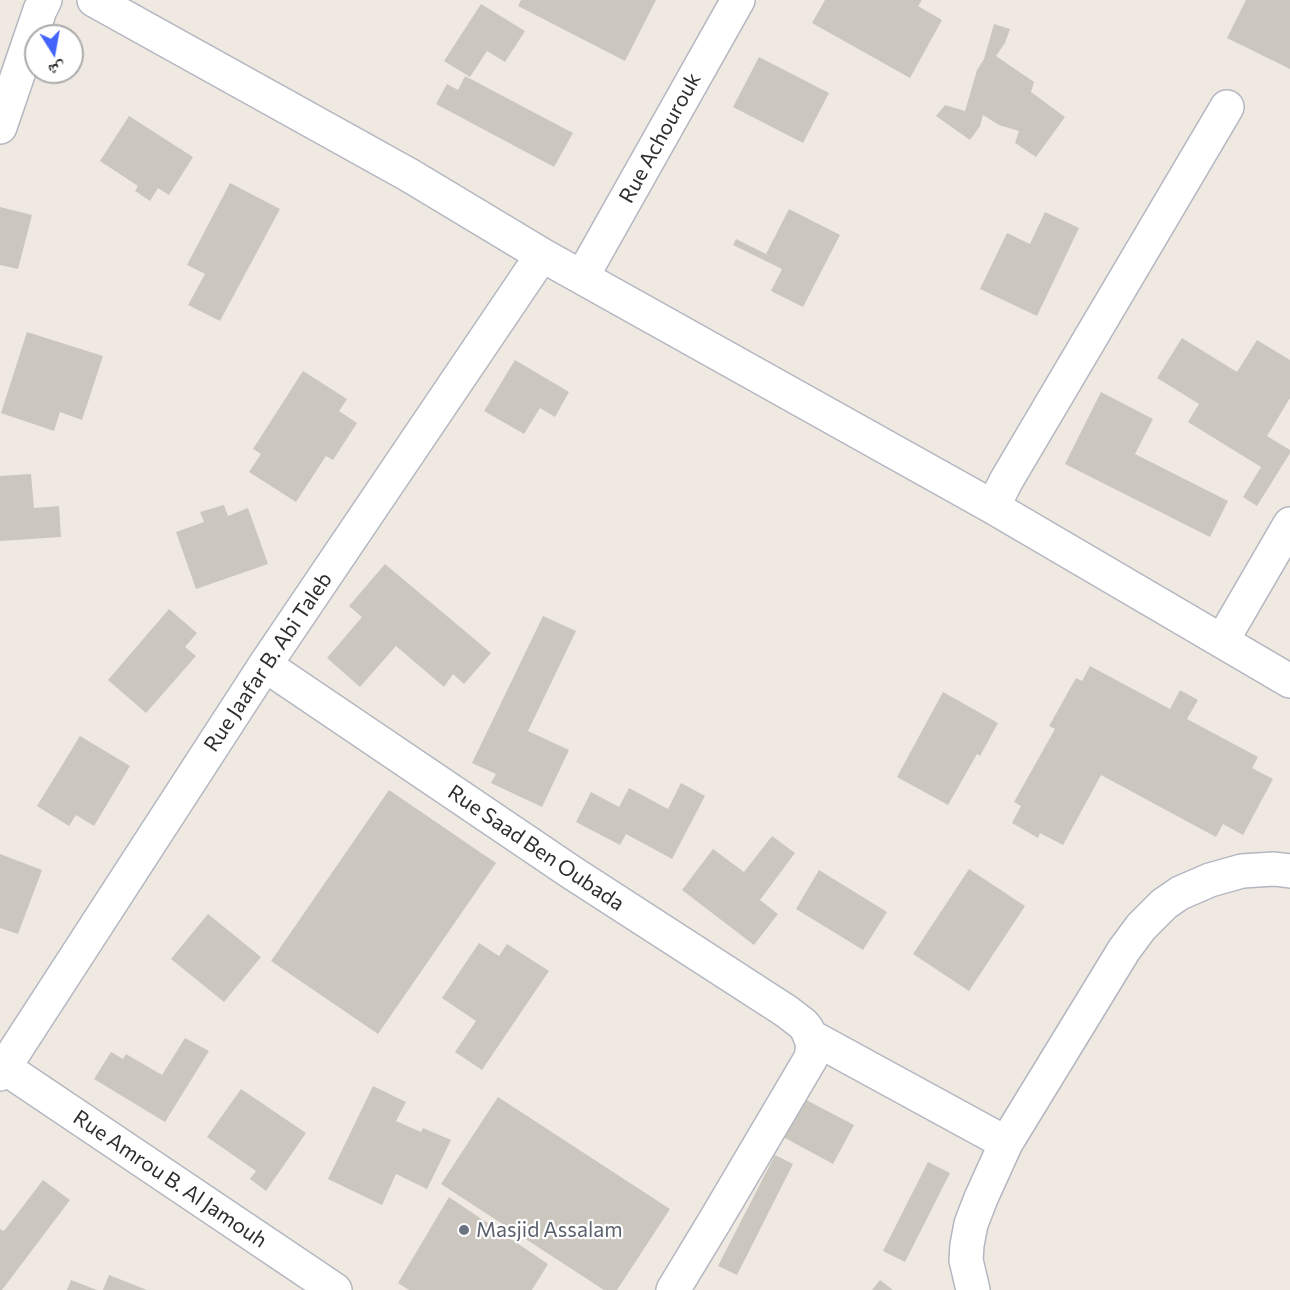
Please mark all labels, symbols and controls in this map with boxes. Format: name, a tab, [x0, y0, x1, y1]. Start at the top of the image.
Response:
north arrow	[24, 24, 84, 84]
text: ش	[47, 59, 67, 81]
street label: Rue Achourouk	[614, 68, 706, 208]
street label: Rue Jaafar B. Abi Taleb	[199, 568, 337, 756]
street label: Rue Saad Ben Oubada	[443, 780, 629, 916]
street label: Rue Amrou B. Al Jamouh	[68, 1105, 272, 1253]
place label: Masjid Assalam	[476, 1217, 623, 1243]
marker: Masjid Assalam	[457, 1223, 471, 1237]

